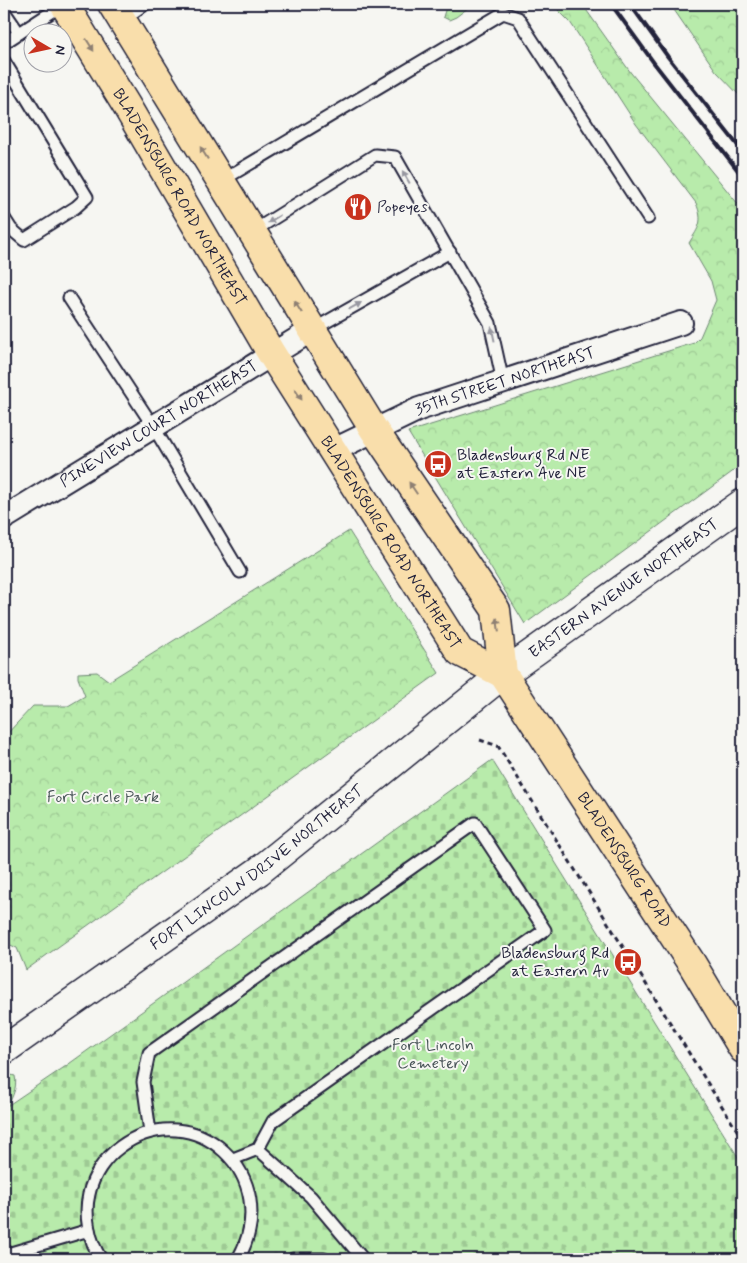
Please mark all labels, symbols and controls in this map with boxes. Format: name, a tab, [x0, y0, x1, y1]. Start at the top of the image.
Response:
north arrow	[22, 22, 72, 72]
one-way arrow	[85, 39, 94, 52]
text: N	[50, 44, 69, 56]
street label: BLADENSBURG ROAD NORTHEAST	[108, 84, 251, 309]
one-way arrow	[199, 147, 208, 160]
one-way arrow	[402, 170, 411, 183]
restaurant icon: Popeyes	[343, 192, 373, 222]
place label: Popeyes	[377, 197, 428, 218]
one-way arrow	[267, 214, 281, 223]
one-way arrow	[294, 300, 303, 313]
one-way arrow	[348, 301, 362, 310]
one-way arrow	[489, 327, 497, 342]
street label: 35TH STREET NORTHEAST	[413, 341, 598, 420]
street label: PINEVIEW COURT NORTHEAST	[56, 355, 261, 492]
one-way arrow	[293, 387, 303, 401]
street label: BLADENSBURG ROAD NORTHEAST	[316, 432, 466, 653]
place label: Bladensburg Rd NE at Eastern Ave NE	[457, 445, 590, 484]
bus stop icon: Bladensburg Rd NE at Eastern Ave NE	[423, 449, 453, 479]
one-way arrow	[408, 481, 418, 495]
street label: EASTERN AVENUE NORTHEAST	[524, 513, 723, 663]
one-way arrow	[494, 617, 502, 633]
street label: FORT LINCOLN DRIVE NORTHEAST	[146, 779, 369, 955]
park label: Fort Circle Park	[47, 787, 159, 808]
street label: BLADENSBURG ROAD	[572, 788, 676, 932]
place label: Bladensburg Rd at Eastern Av	[501, 943, 609, 982]
bus stop icon: Bladensburg Rd at Eastern Av	[613, 947, 643, 977]
park label: Fort Lincoln Cemetery	[392, 1035, 474, 1074]

